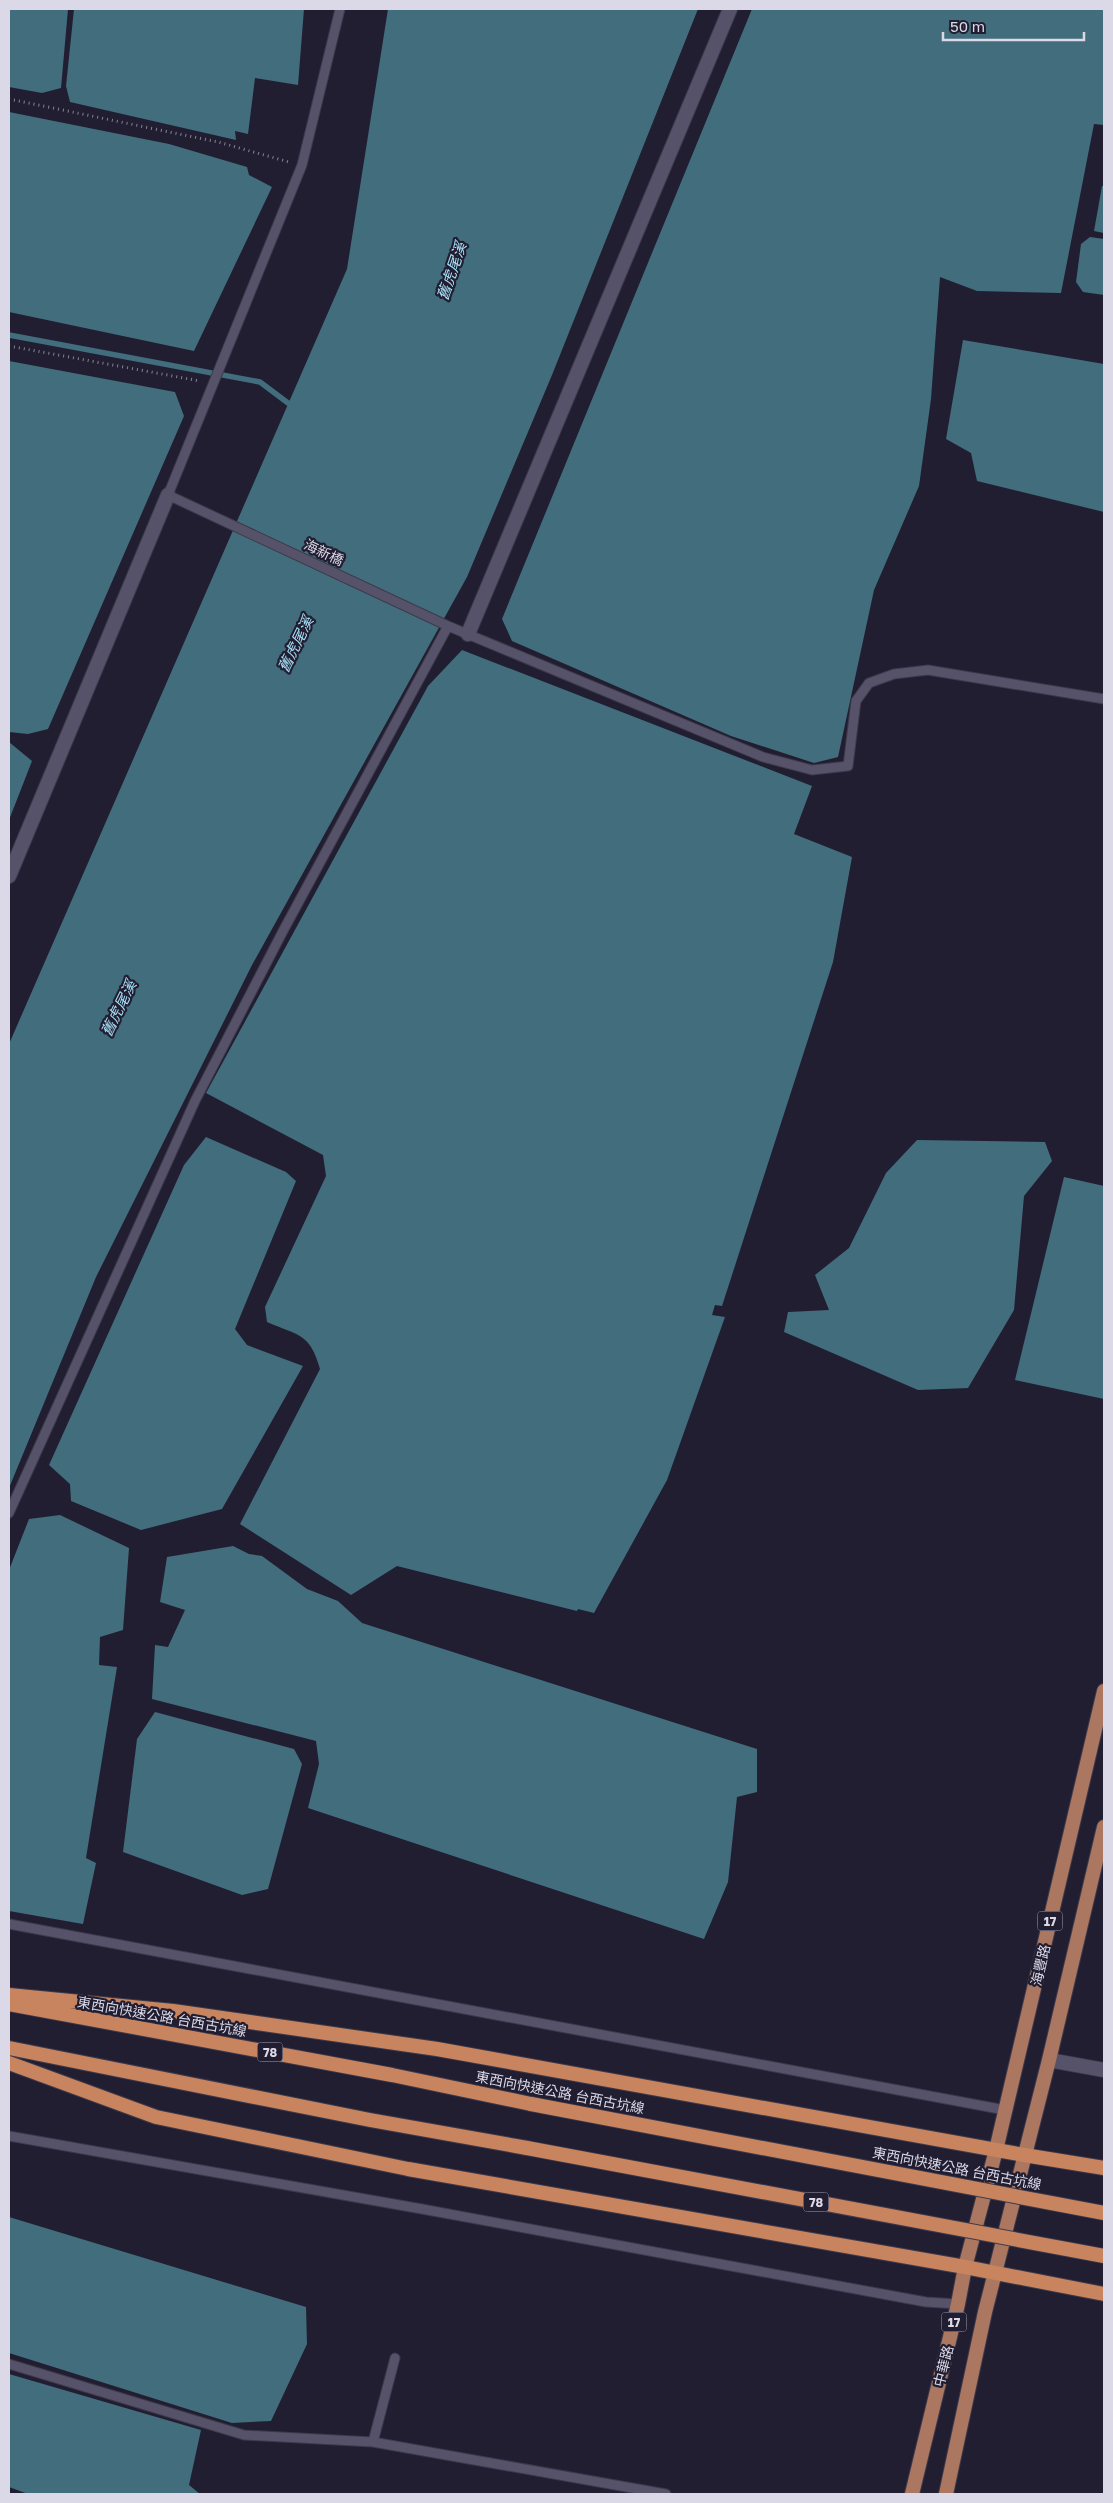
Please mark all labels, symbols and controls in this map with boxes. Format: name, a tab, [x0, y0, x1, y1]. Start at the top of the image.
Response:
scale bar	[943, 10, 1084, 42]
text: 50 m	[950, 17, 985, 35]
water label: 舊虎尾溪	[433, 238, 470, 302]
street label: 海新橋	[301, 535, 347, 569]
water label: 舊虎尾溪	[274, 611, 317, 675]
water label: 舊虎尾溪	[97, 975, 140, 1039]
road number: 17	[1038, 1912, 1062, 1930]
street label: 海豐路	[1027, 1943, 1053, 1987]
street label: 東西向快速公路 台西古坑線	[76, 1993, 248, 2039]
road number: 78	[258, 2042, 282, 2062]
street label: 東西向快速公路 台西古坑線	[474, 2067, 646, 2117]
street label: 東西向快速公路 台西古坑線	[871, 2143, 1043, 2193]
road number: 78	[804, 2192, 828, 2212]
road number: 17	[942, 2312, 966, 2332]
street label: 中華路	[930, 2344, 956, 2388]

